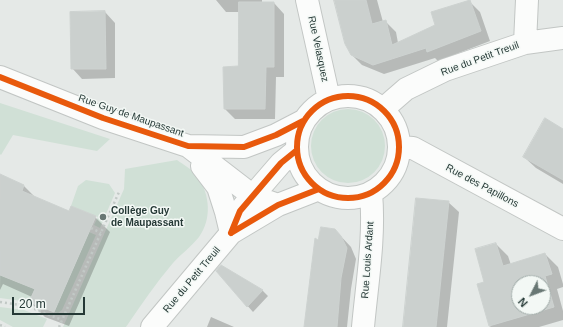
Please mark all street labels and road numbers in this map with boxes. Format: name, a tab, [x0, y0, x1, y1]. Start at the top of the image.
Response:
street label: Rue Velasquez	[305, 15, 331, 83]
street label: Rue du Petit Treuil	[439, 39, 521, 79]
street label: Rue Guy de Maupassant	[77, 92, 185, 140]
street label: Rue des Papillons	[444, 162, 520, 210]
street label: Rue Louis Ardant	[359, 221, 377, 299]
street label: Rue du Petit Treuil	[161, 245, 223, 315]

